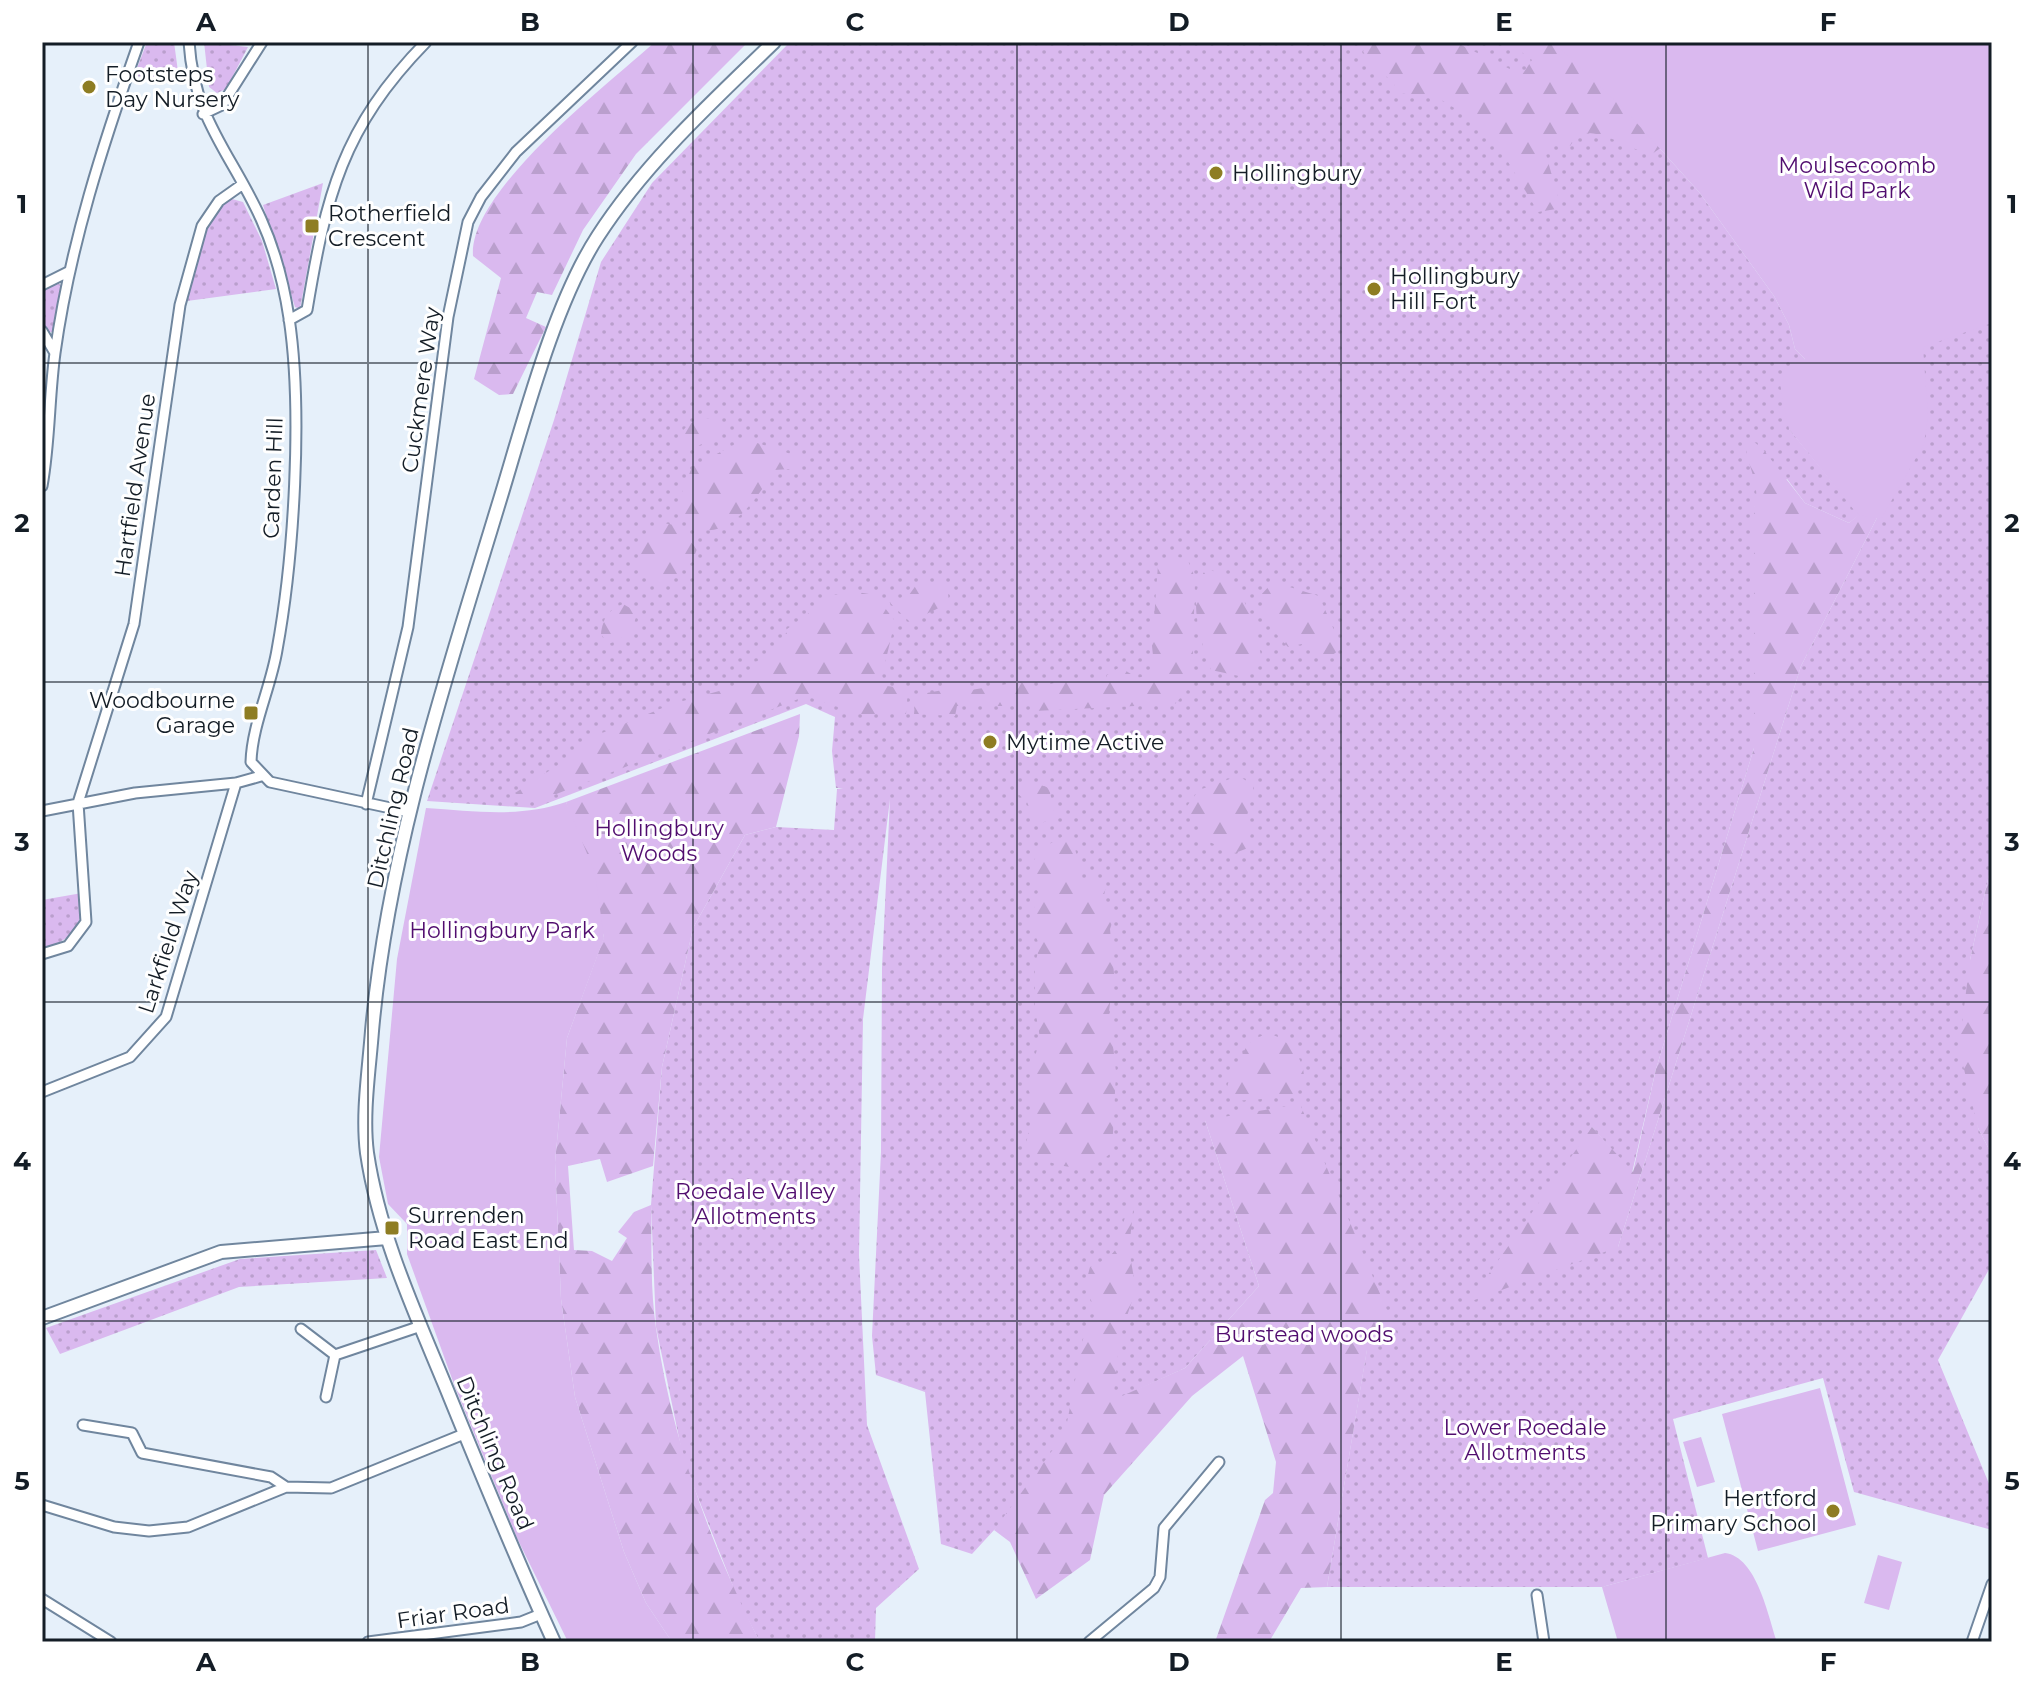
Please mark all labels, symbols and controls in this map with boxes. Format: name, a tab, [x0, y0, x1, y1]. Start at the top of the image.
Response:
text: A	[195, 6, 217, 38]
text: B	[520, 6, 540, 38]
text: C	[846, 6, 865, 38]
text: D	[1168, 6, 1190, 38]
text: E	[1495, 6, 1513, 38]
text: F	[1820, 6, 1836, 38]
place label: Footsteps Day Nursery	[105, 61, 240, 113]
marker: Footsteps Day Nursery	[80, 78, 98, 96]
park label: Moulsecoomb Wild Park	[1778, 152, 1936, 204]
place label: Hollingbury	[1232, 160, 1362, 187]
marker: Hollingbury	[1207, 164, 1225, 182]
text: 1	[17, 188, 27, 220]
text: 1	[2007, 188, 2017, 220]
place label: Rotherfield Crescent	[328, 200, 451, 252]
marker: Rotherfield Crescent	[303, 217, 321, 235]
place label: Hollingbury Hill Fort	[1390, 263, 1520, 315]
marker: Hollingbury Hill Fort	[1365, 280, 1383, 298]
street label: Cuckmere Way	[396, 305, 446, 475]
street label: Hartfield Avenue	[109, 392, 161, 578]
street label: Carden Hill	[257, 417, 289, 539]
text: 2	[14, 507, 30, 539]
text: 2	[2004, 507, 2020, 539]
place label: Woodbourne Garage	[89, 687, 235, 739]
marker: Woodbourne Garage	[242, 704, 260, 722]
street label: Ditchling Road	[361, 725, 425, 891]
place label: Mytime Active	[1006, 729, 1164, 756]
marker: Mytime Active	[981, 733, 999, 751]
park label: Hollingbury Woods	[594, 815, 724, 867]
text: 3	[13, 826, 30, 858]
text: 3	[2003, 826, 2020, 858]
street label: Larkfield Way	[132, 867, 204, 1017]
park label: Hollingbury Park	[409, 917, 596, 944]
text: 4	[13, 1145, 31, 1177]
text: 4	[2003, 1145, 2021, 1177]
park label: Roedale Valley Allotments	[675, 1178, 835, 1230]
place label: Surrenden Road East End	[408, 1202, 569, 1254]
marker: Surrenden Road East End	[383, 1219, 401, 1237]
park label: Burstead woods	[1215, 1321, 1393, 1348]
street label: Ditchling Road	[450, 1372, 540, 1534]
park label: Lower Roedale Allotments	[1443, 1414, 1607, 1466]
text: 5	[14, 1465, 30, 1497]
text: 5	[2004, 1465, 2020, 1497]
place label: Hertford Primary School	[1650, 1485, 1817, 1537]
marker: Hertford Primary School	[1824, 1502, 1842, 1520]
street label: Friar Road	[395, 1592, 511, 1634]
text: A	[195, 1646, 217, 1678]
text: B	[520, 1646, 540, 1678]
text: C	[846, 1646, 865, 1678]
text: D	[1168, 1646, 1190, 1678]
text: E	[1495, 1646, 1513, 1678]
text: F	[1820, 1646, 1836, 1678]

